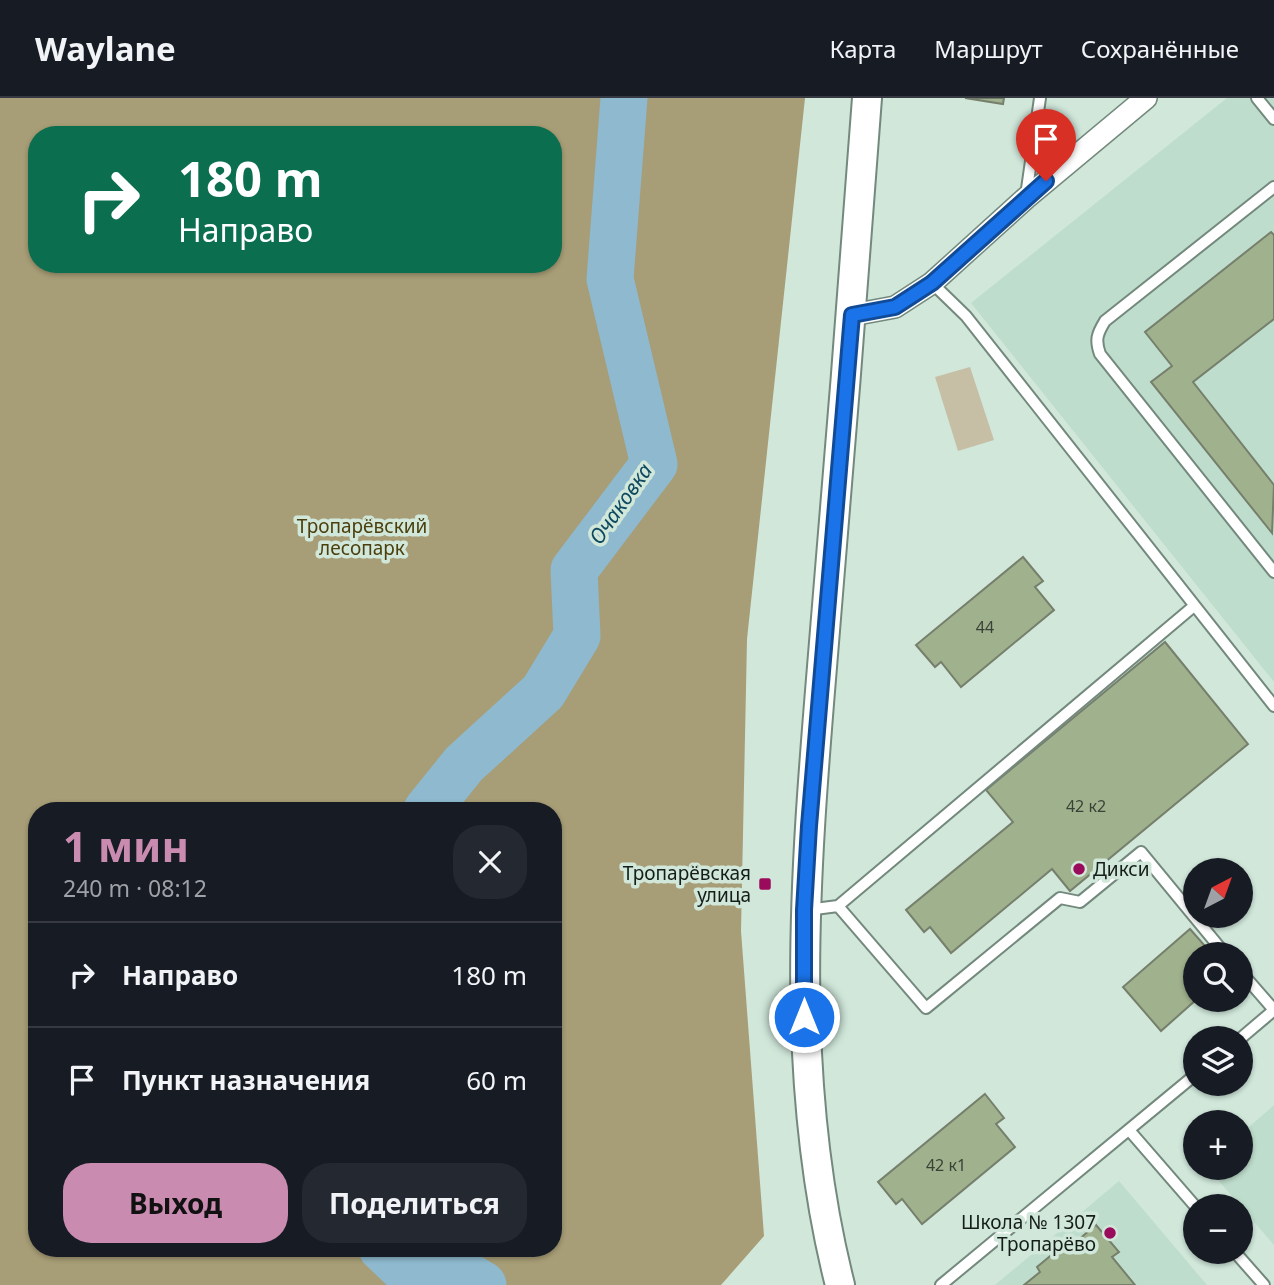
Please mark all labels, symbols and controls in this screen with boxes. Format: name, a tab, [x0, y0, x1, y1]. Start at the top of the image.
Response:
text: Waylane	[35, 26, 176, 71]
text: Карта	[829, 32, 896, 65]
text: Маршрут	[934, 32, 1043, 65]
text: Сохранённые	[1081, 32, 1239, 65]
pin	[1016, 109, 1076, 181]
icon: arrive	[1027, 120, 1065, 158]
text: 180 m	[178, 145, 323, 211]
icon: right	[63, 154, 154, 245]
text: Направо	[178, 208, 313, 251]
water label: Очаковка	[582, 457, 658, 549]
park label: Тропарёвский лесопарк	[297, 513, 427, 561]
house number: 44	[976, 616, 994, 638]
house number: 42 к2	[1066, 795, 1106, 817]
text: 1 мин	[63, 817, 189, 874]
button: close	[453, 825, 527, 899]
place label: Дикси	[1093, 856, 1150, 882]
north arrow	[1183, 858, 1253, 928]
map controls	[1183, 858, 1253, 1264]
place label: Тропарёвская улица	[623, 860, 751, 908]
marker: Дикси	[1071, 861, 1087, 877]
text: 240 m · 08:12	[63, 872, 207, 904]
marker: Тропарёвская улица	[757, 876, 773, 892]
button: search	[1183, 942, 1253, 1012]
icon: right	[63, 956, 101, 994]
text: Направо	[122, 957, 238, 993]
text: 180 m	[451, 957, 527, 993]
position arrow	[767, 980, 841, 1054]
button: layers	[1183, 1026, 1253, 1096]
icon: arrive	[63, 1061, 101, 1099]
text: Пункт назначения	[122, 1062, 370, 1098]
text: 60 m	[466, 1062, 527, 1098]
button: +	[1183, 1110, 1253, 1180]
house number: 42 к1	[926, 1154, 966, 1176]
button: Выход	[63, 1163, 288, 1243]
button: Поделиться	[302, 1163, 527, 1243]
button: −	[1183, 1194, 1253, 1264]
place label: Школа № 1307 Тропарёво	[961, 1209, 1096, 1257]
marker: Школа № 1307 Тропарёво	[1102, 1225, 1118, 1241]

